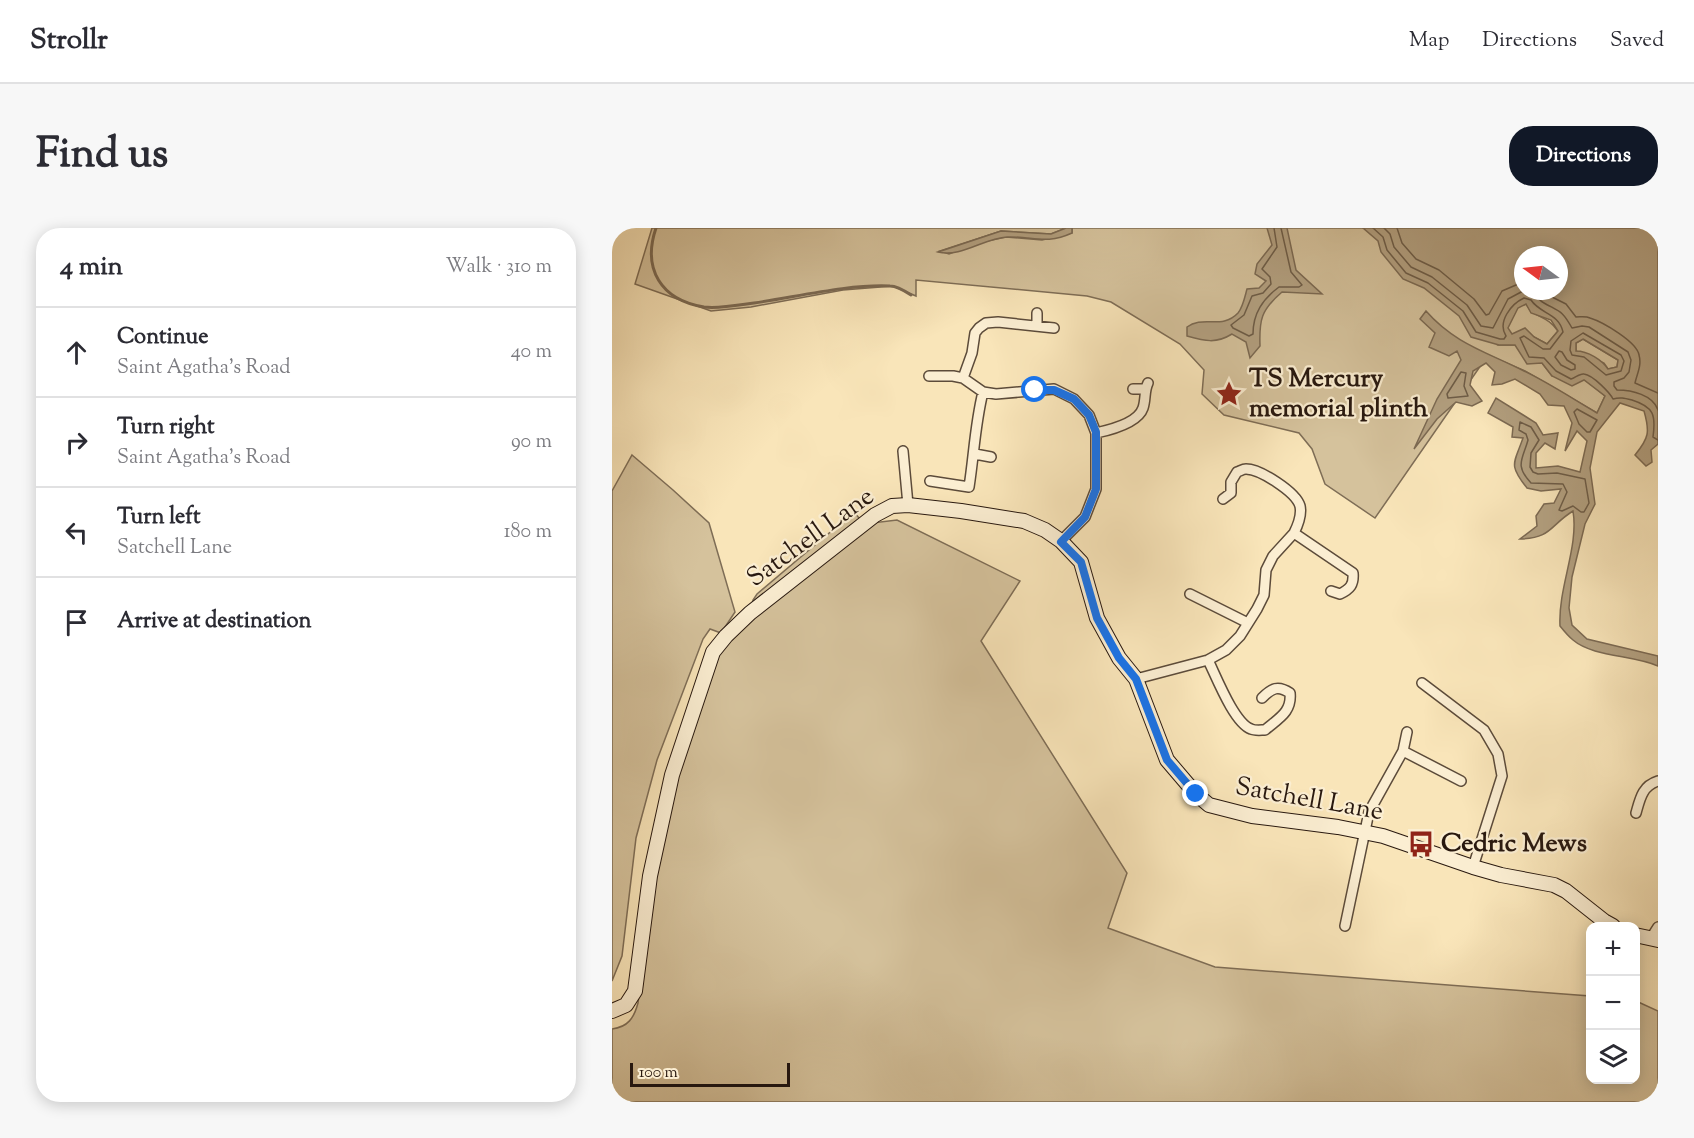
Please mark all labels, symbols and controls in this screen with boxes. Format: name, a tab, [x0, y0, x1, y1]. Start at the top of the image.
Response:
text: Strollr	[30, 21, 108, 61]
text: Map	[1409, 26, 1449, 56]
text: Directions	[1482, 26, 1577, 56]
text: Saved	[1610, 26, 1664, 56]
text: Find us	[36, 126, 168, 186]
button: Directions	[1509, 126, 1658, 186]
north arrow	[1514, 246, 1568, 300]
text: 4 min	[60, 249, 123, 286]
text: Walk · 310 m	[445, 253, 552, 282]
text: Continue	[117, 322, 208, 354]
icon: ahead	[60, 336, 93, 369]
text: 40 m	[511, 338, 552, 367]
text: Saint Agatha's Road	[117, 354, 290, 383]
place label: TS Mercury memorial plinth	[1249, 361, 1429, 428]
route start	[1021, 376, 1047, 402]
place icon: TS Mercury memorial plinth	[1214, 379, 1244, 409]
text: Turn right	[117, 412, 214, 444]
icon: right	[60, 426, 93, 459]
text: 90 m	[511, 428, 552, 457]
text: Saint Agatha's Road	[117, 444, 290, 473]
street label: Satchell Lane	[740, 479, 882, 597]
text: Turn left	[117, 502, 200, 534]
icon: left	[60, 516, 93, 549]
text: 180 m	[504, 518, 552, 547]
text: Satchell Lane	[117, 534, 232, 563]
icon: arrive	[60, 606, 93, 639]
text: Arrive at destination	[117, 606, 312, 638]
street label: Satchell Lane	[1232, 769, 1386, 831]
route end	[1182, 780, 1208, 806]
place label: Cedric Mews	[1441, 826, 1587, 863]
bus stop icon: Cedric Mews	[1406, 829, 1436, 859]
map controls	[1586, 922, 1640, 1084]
button: +	[1586, 922, 1640, 976]
button: −	[1586, 976, 1640, 1030]
button: layers	[1586, 1030, 1640, 1084]
scale bar	[630, 1060, 790, 1088]
text: 100 m	[639, 1062, 678, 1085]

